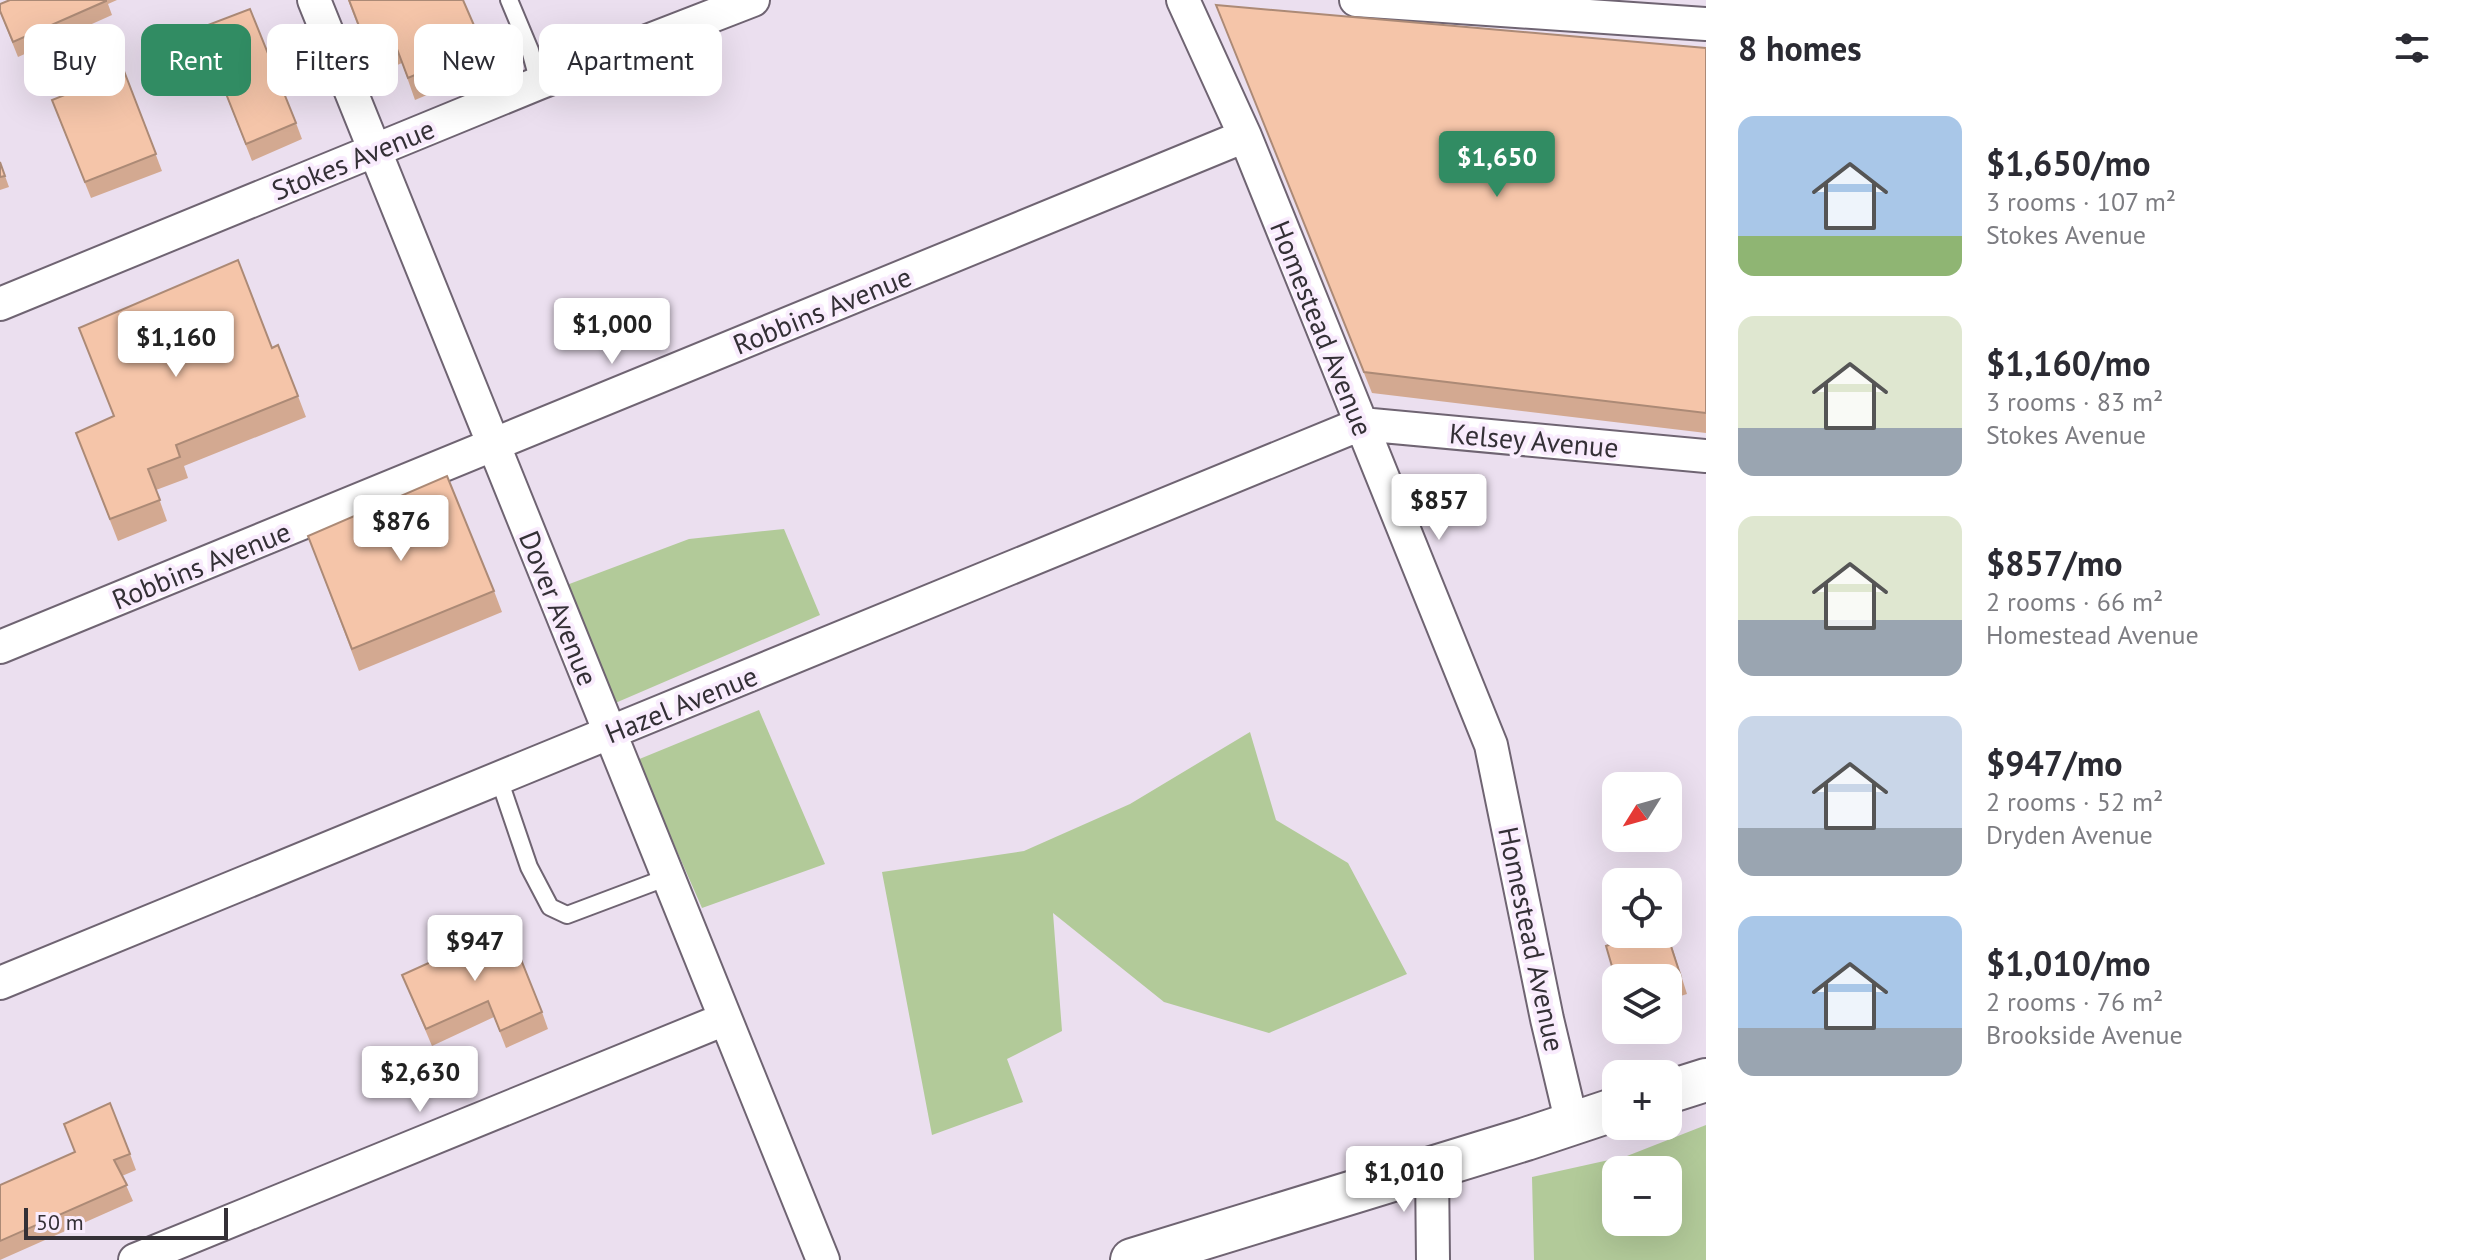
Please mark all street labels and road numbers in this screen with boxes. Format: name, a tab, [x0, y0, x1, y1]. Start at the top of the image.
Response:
street label: Stokes Avenue	[266, 110, 440, 208]
street label: Homestead Avenue	[1262, 215, 1382, 441]
street label: Robbins Avenue	[727, 257, 917, 363]
street label: Kelsey Avenue	[1448, 414, 1620, 466]
street label: Robbins Avenue	[106, 512, 296, 618]
street label: Dover Avenue	[511, 525, 607, 691]
street label: Hazel Avenue	[599, 657, 763, 751]
street label: Homestead Avenue	[1490, 823, 1574, 1055]

